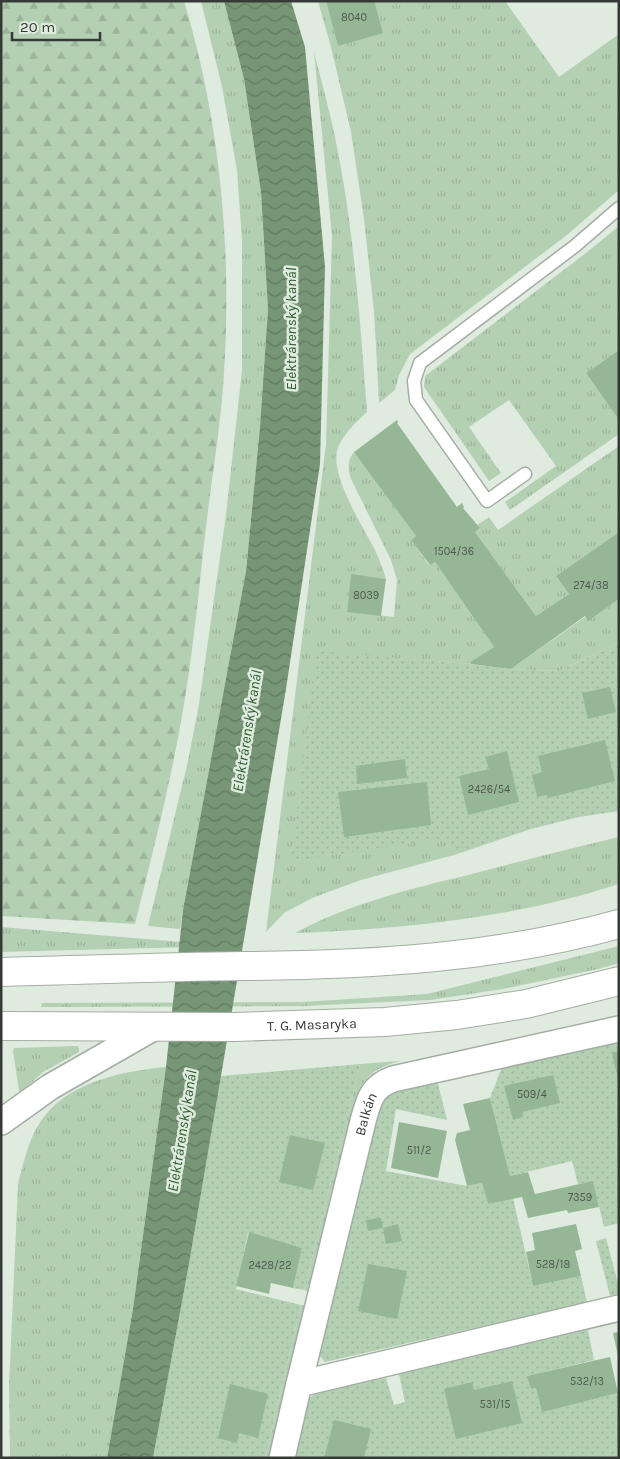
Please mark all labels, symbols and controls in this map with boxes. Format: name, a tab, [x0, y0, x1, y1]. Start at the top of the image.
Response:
scale bar	[12, 10, 100, 42]
house number: 8040	[341, 11, 367, 24]
text: 20 m	[20, 18, 55, 36]
water label: Elektrárenský kanál	[282, 267, 300, 390]
house number: 1504/36	[434, 545, 474, 558]
house number: 274/38	[573, 579, 609, 592]
house number: 8039	[353, 589, 379, 602]
water label: Elektrárenský kanál	[228, 669, 266, 793]
house number: 2426/54	[468, 783, 510, 796]
street label: T. G. Masaryka	[267, 1015, 357, 1035]
water label: Elektrárenský kanál	[163, 1069, 201, 1193]
house number: 509/4	[517, 1088, 547, 1101]
street label: Balkán	[352, 1089, 381, 1138]
house number: 511/2	[407, 1144, 431, 1157]
house number: 7359	[568, 1191, 592, 1204]
house number: 528/18	[536, 1258, 570, 1271]
house number: 2428/22	[248, 1259, 292, 1272]
house number: 532/13	[570, 1375, 604, 1388]
house number: 531/15	[480, 1398, 510, 1411]

